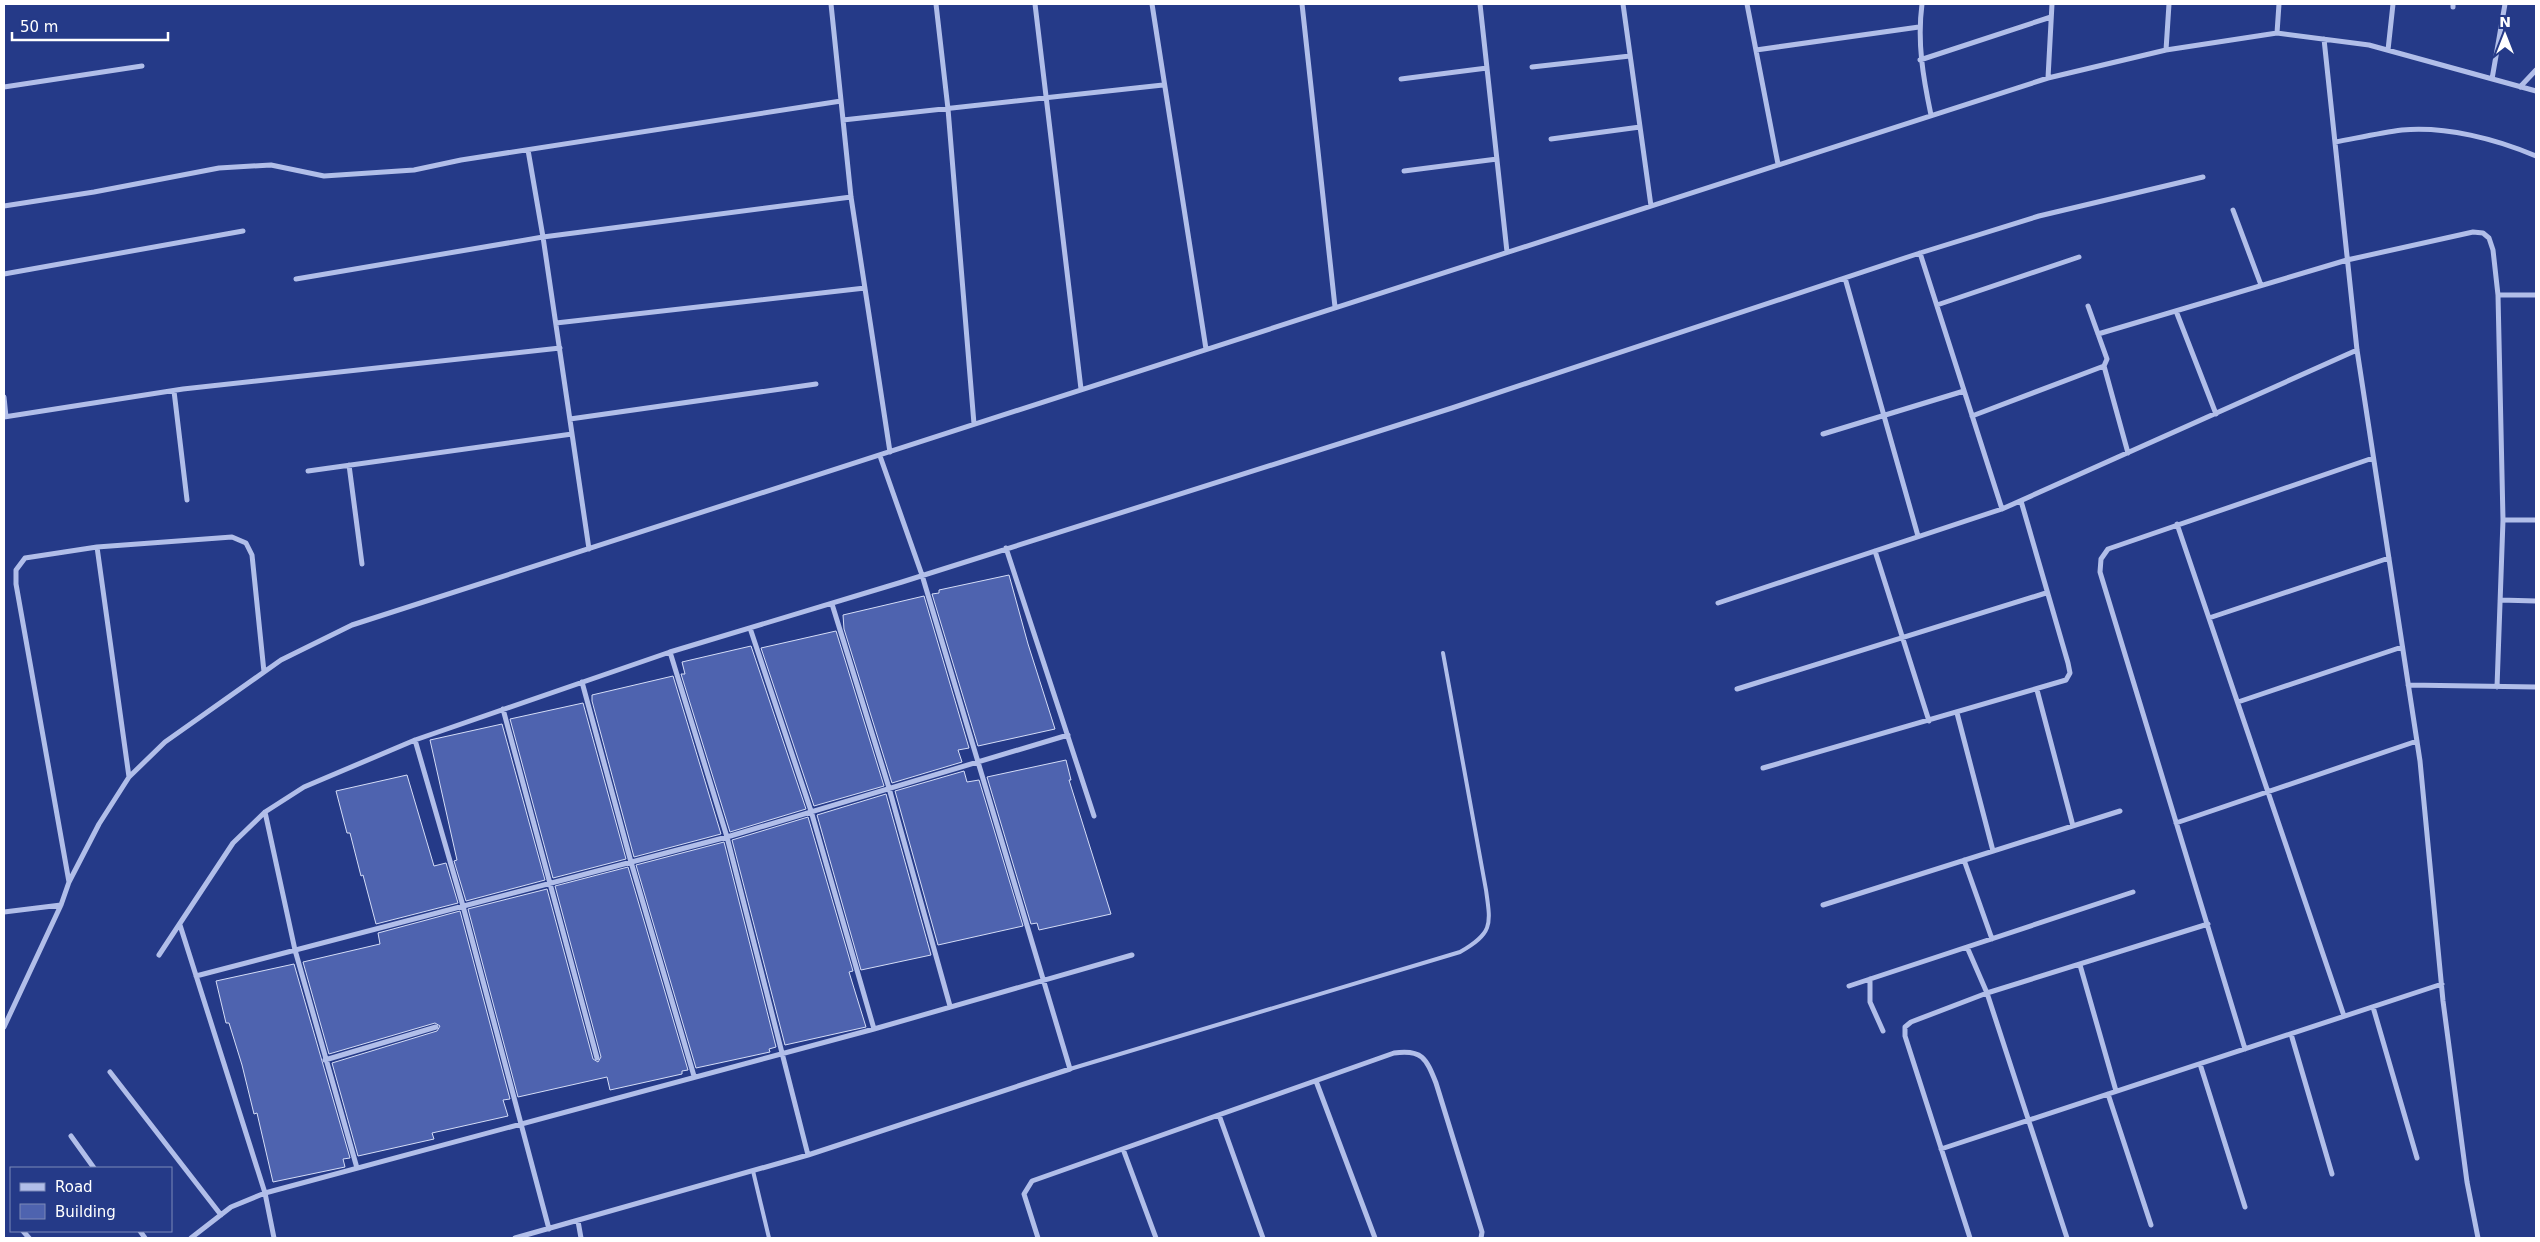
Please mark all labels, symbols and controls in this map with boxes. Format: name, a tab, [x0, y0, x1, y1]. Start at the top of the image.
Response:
scale bar	[12, 10, 169, 42]
north arrow	[2480, 10, 2530, 60]
text: N	[2499, 14, 2511, 30]
text: 50 m	[20, 18, 58, 36]
legend	[10, 1167, 172, 1232]
text: Road	[55, 1178, 93, 1196]
text: Building	[55, 1203, 116, 1221]

